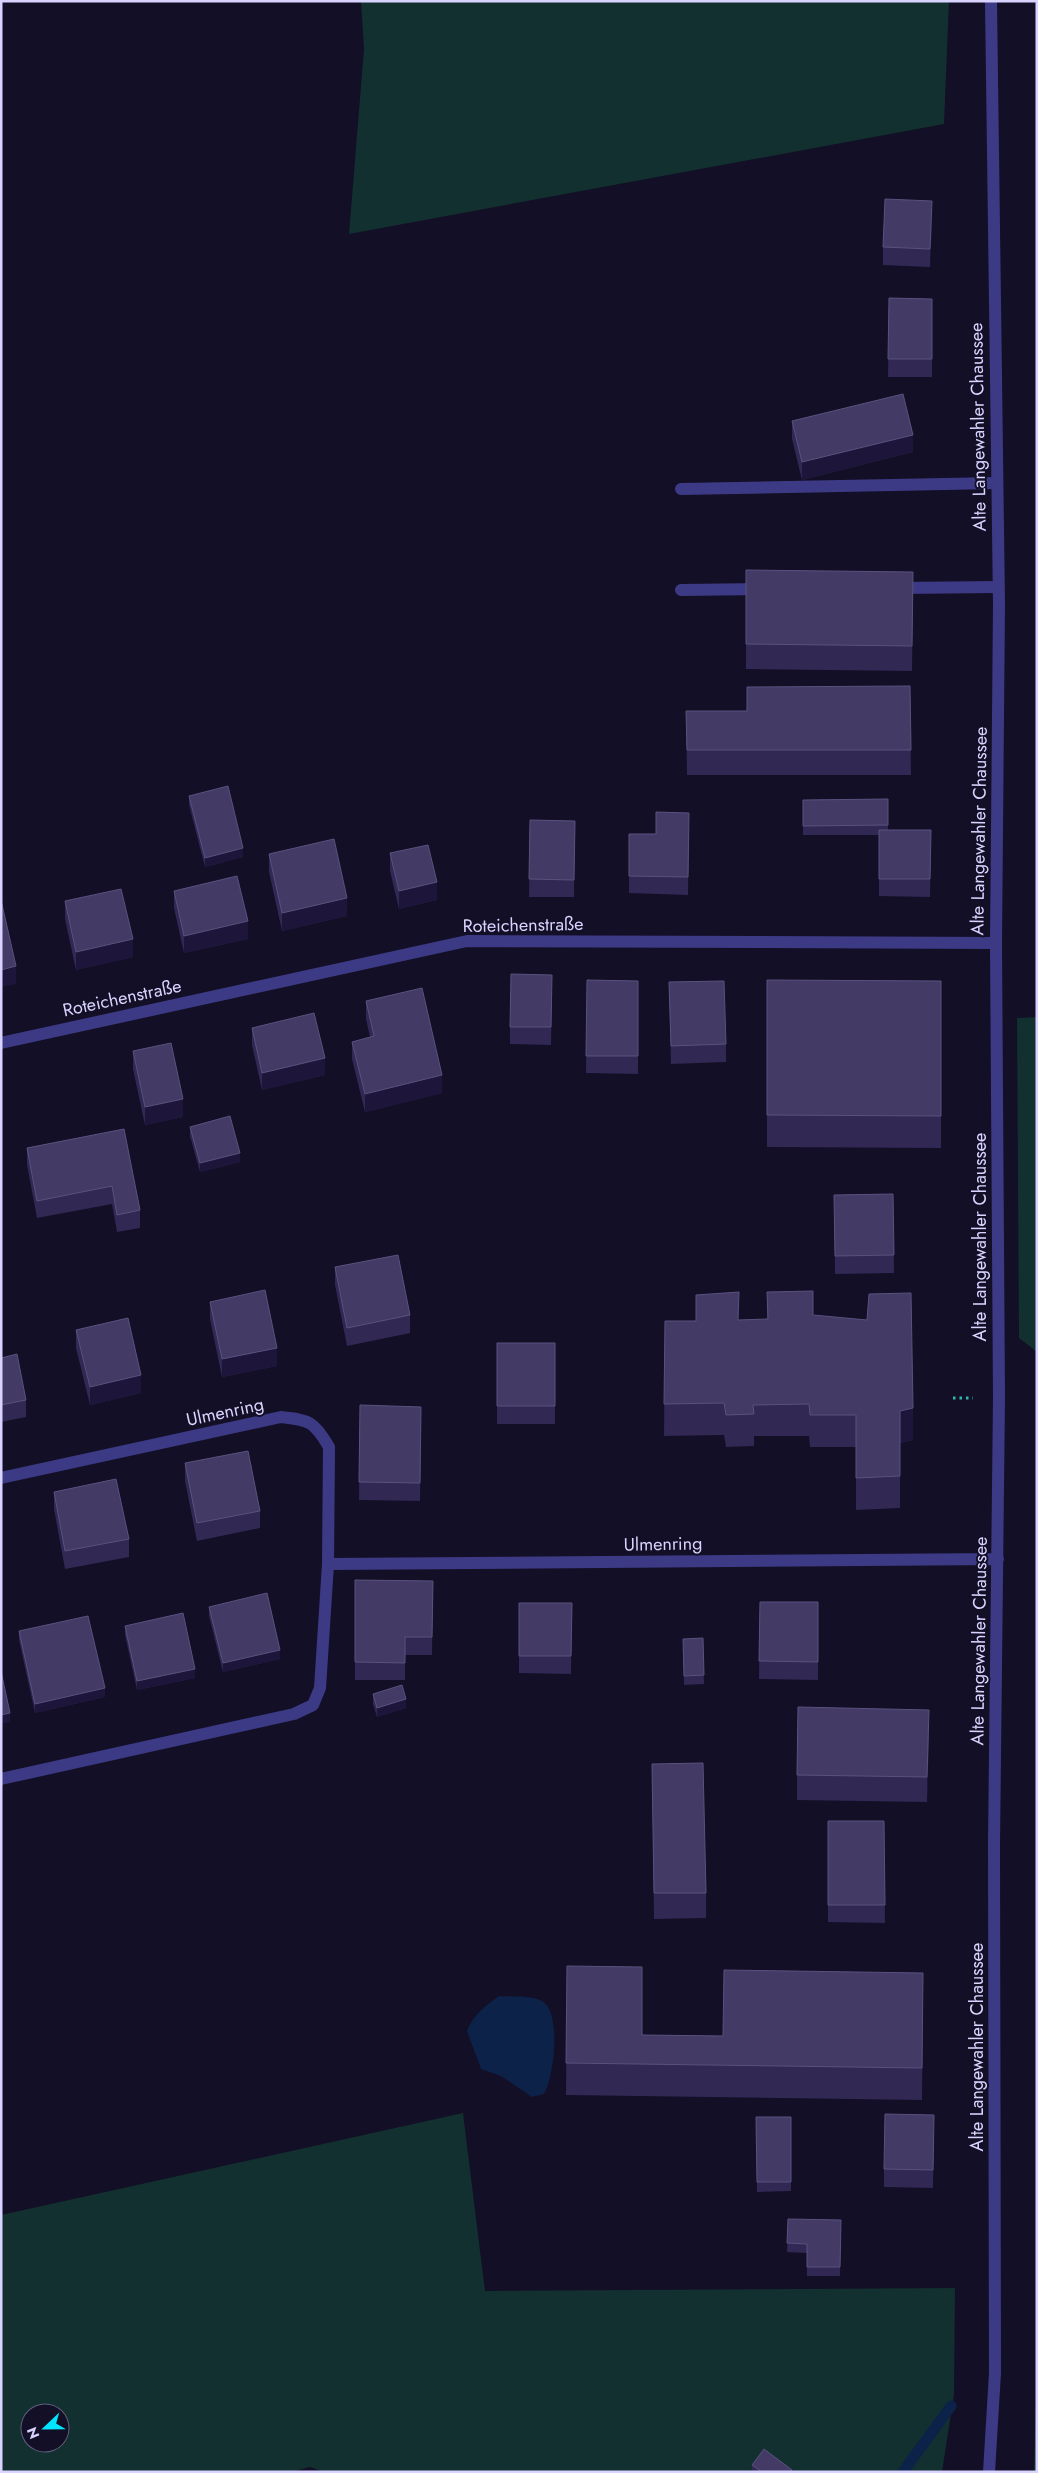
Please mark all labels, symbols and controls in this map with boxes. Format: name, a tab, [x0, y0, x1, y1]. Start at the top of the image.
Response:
street label: Alte Langewahler Chaussee	[963, 322, 993, 532]
street label: Alte Langewahler Chaussee	[964, 726, 994, 936]
street label: Roteichenstraße	[462, 911, 584, 939]
street label: Roteichenstraße	[60, 973, 184, 1023]
street label: Alte Langewahler Chaussee	[967, 1133, 993, 1341]
street label: Ulmenring	[184, 1391, 266, 1433]
street label: Ulmenring	[623, 1530, 703, 1558]
street label: Alte Langewahler Chaussee	[964, 1536, 994, 1746]
street label: Alte Langewahler Chaussee	[964, 1943, 990, 2151]
north arrow	[20, 2403, 70, 2453]
text: N	[22, 2424, 44, 2442]

